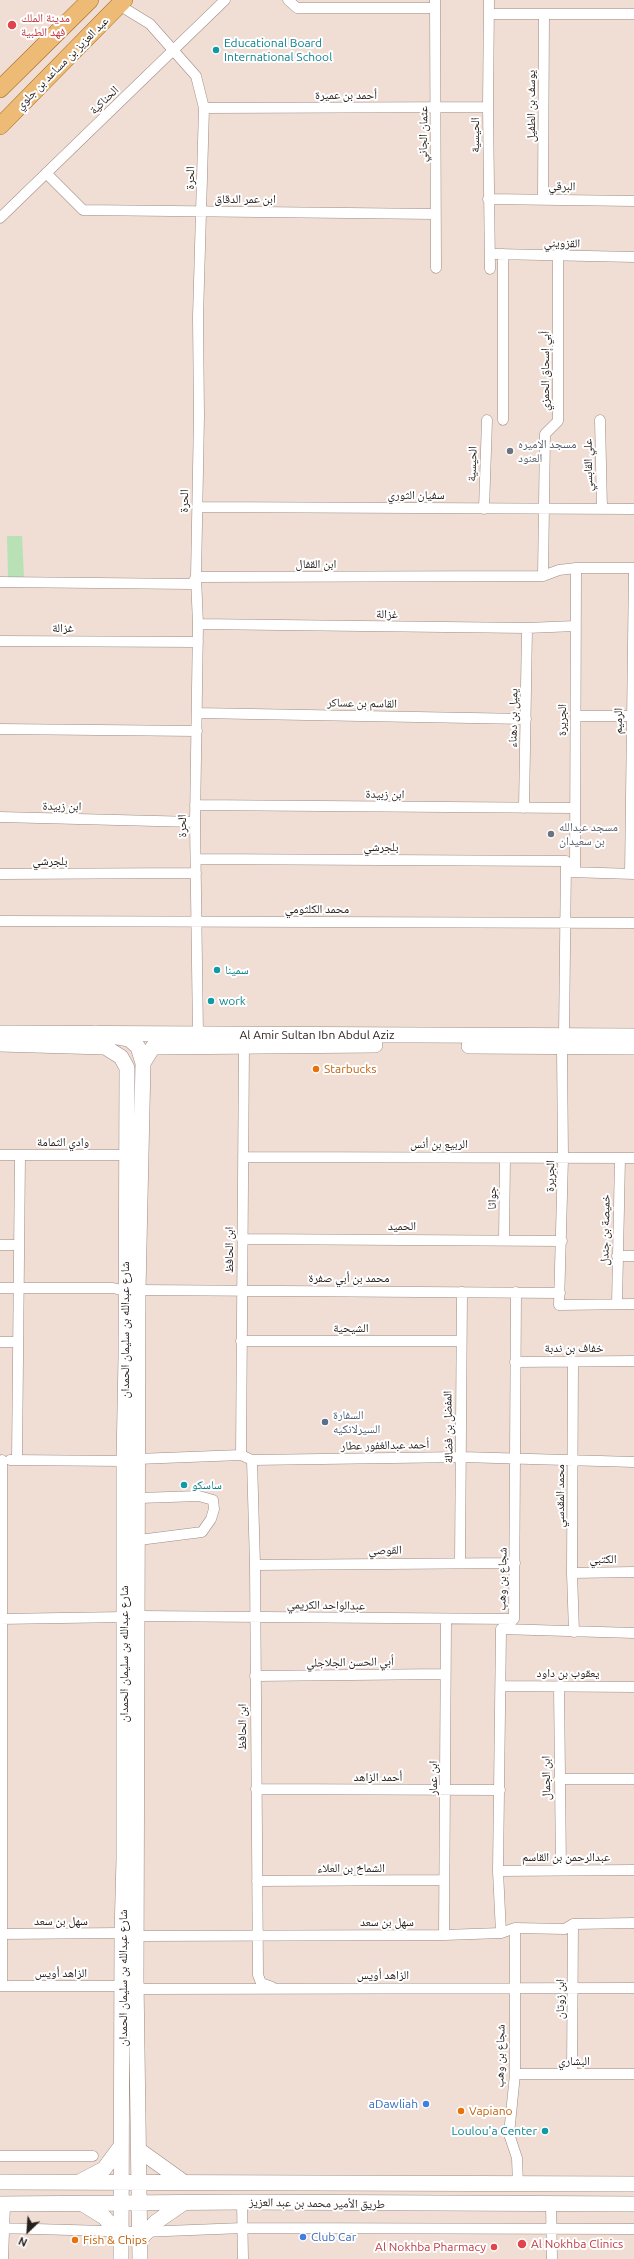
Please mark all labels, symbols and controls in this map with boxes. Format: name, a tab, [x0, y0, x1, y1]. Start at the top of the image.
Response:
place label: مدينة الملك فهد الطبية	[21, 11, 70, 39]
street label: عبد العزيز بن مساعد بن جلوي	[12, 13, 112, 113]
marker: مدينة الملك فهد الطبية	[6, 19, 18, 31]
place label: Educational Board International School	[224, 36, 332, 64]
marker: Educational Board International School	[211, 45, 221, 55]
street label: يوسف بن الطفيل	[524, 70, 538, 142]
street label: الحناكية	[87, 83, 121, 117]
street label: أحمد بن عميرة	[315, 88, 377, 102]
street label: عثمان الجاني	[415, 106, 431, 162]
street label: الحيسية	[468, 117, 482, 153]
street label: الحرة	[183, 166, 197, 190]
street label: البرقي	[548, 179, 576, 193]
street label: ابن عمر الدقاق	[214, 192, 276, 206]
street label: القزويني	[544, 235, 580, 251]
street label: أبي إسحاق الحمزي	[538, 331, 552, 411]
place label: مسجد الاميره العنود	[518, 437, 576, 465]
street label: علي القابسي	[580, 439, 596, 491]
street label: الحيسية	[464, 446, 480, 482]
marker: مسجد الاميره العنود	[505, 446, 515, 456]
street label: سفيان الثوري	[387, 488, 445, 502]
street label: الحرة	[177, 489, 191, 513]
street label: ابن القفال	[296, 557, 336, 571]
street label: غزالة	[376, 607, 398, 621]
street label: غزالة	[52, 621, 74, 635]
street label: يميل بن دهناء	[505, 688, 521, 748]
street label: القاسم بن عساكر	[327, 695, 397, 711]
street label: الجريرة	[555, 704, 569, 736]
street label: الرميم	[611, 708, 625, 734]
street label: ابن زبيدة	[365, 786, 405, 802]
street label: ابن زبيدة	[42, 798, 82, 814]
street label: الحرة	[175, 814, 189, 838]
place label: مسجد عبدالله بن سعيدان	[559, 820, 618, 848]
marker: مسجد عبدالله بن سعيدان	[546, 829, 556, 839]
street label: بلجرشي	[363, 840, 399, 854]
street label: بلجرشي	[32, 854, 68, 868]
street label: محمد الكلثومي	[285, 902, 349, 916]
place label: سمينا	[225, 963, 249, 977]
marker: سمينا	[212, 965, 222, 975]
place label: work	[219, 994, 246, 1008]
marker: work	[206, 996, 216, 1006]
street label: Al Amir Sultan Ibn Abdul Aziz	[239, 1028, 395, 1042]
place label: Starbucks	[324, 1062, 376, 1076]
marker: Starbucks	[311, 1064, 321, 1074]
street label: وادي الثمامة	[37, 1135, 89, 1149]
street label: الربيع بن أنس	[410, 1137, 468, 1151]
street label: الجريرة	[543, 1160, 557, 1192]
street label: جواثا	[485, 1186, 499, 1210]
street label: خميصة بن جندل	[597, 1194, 613, 1266]
street label: الحميد	[388, 1219, 416, 1233]
street label: ابن الحافظ	[222, 1227, 236, 1273]
street label: شارع عبدالله بن سليمان الحمدان	[118, 1261, 132, 1399]
street label: محمد بن أبي صفرة	[309, 1271, 389, 1285]
street label: الشيحية	[333, 1321, 369, 1335]
street label: خفاف بن ندبة	[544, 1341, 604, 1355]
street label: المفضل بن فضالة	[440, 1391, 456, 1463]
place label: السفارة السيرلانكيه	[333, 1408, 380, 1436]
marker: السفارة السيرلانكيه	[320, 1417, 330, 1427]
street label: أحمد عبدالغفور عطار	[341, 1437, 429, 1453]
street label: محمد المقدسي	[553, 1464, 567, 1528]
place label: ساسكو	[192, 1478, 222, 1492]
marker: ساسكو	[179, 1480, 189, 1490]
street label: القوصي	[368, 1543, 402, 1557]
street label: شجاع بن وهب	[494, 1547, 510, 1611]
street label: الكتبي	[590, 1552, 616, 1566]
street label: شارع عبدالله بن سليمان الحمدان	[117, 1585, 131, 1723]
street label: عبدالواحد الكريمي	[287, 1597, 365, 1613]
street label: أبي الحسن الجلاجلي	[306, 1654, 394, 1670]
street label: يعقوب بن داود	[537, 1666, 599, 1680]
street label: ابن الحافظ	[235, 1704, 249, 1750]
street label: ابن الجمال	[538, 1756, 554, 1800]
street label: ابن عمار	[426, 1761, 440, 1795]
street label: أحمد الزاهد	[354, 1770, 402, 1784]
street label: عبدالرحمن بن القاسم	[522, 1850, 610, 1864]
street label: الشماخ بن العلاء	[317, 1861, 385, 1875]
street label: شارع عبدالله بن سليمان الحمدان	[116, 1909, 130, 2047]
street label: سهل بن سعد	[34, 1914, 88, 1928]
street label: سهل بن سعد	[360, 1915, 414, 1929]
street label: الزاهد أويس	[35, 1966, 87, 1980]
street label: الزاهد أويس	[357, 1968, 409, 1982]
street label: ابن زوتان	[553, 1979, 567, 2019]
street label: شجاع بن وهب	[492, 2024, 508, 2088]
street label: البشاري	[558, 2054, 590, 2068]
place label: aDawliah	[369, 2097, 418, 2111]
marker: aDawliah	[421, 2099, 431, 2109]
place label: Vapiano	[469, 2104, 513, 2118]
marker: Vapiano	[456, 2106, 466, 2116]
place label: Loulou'a Center	[452, 2124, 537, 2138]
marker: Loulou'a Center	[540, 2126, 550, 2136]
street label: طريق الأمير محمد بن عبد العزيز	[249, 2195, 385, 2211]
north arrow	[8, 2211, 48, 2251]
place label: Club Car	[311, 2230, 356, 2244]
marker: Club Car	[298, 2232, 308, 2242]
place label: Fish & Chips	[83, 2233, 147, 2247]
text: N	[17, 2235, 29, 2249]
marker: Fish & Chips	[70, 2235, 80, 2245]
place label: Al Nokhba Clinics	[531, 2237, 623, 2251]
marker: Al Nokhba Clinics	[516, 2238, 528, 2250]
place label: Al Nokhba Pharmacy	[375, 2240, 486, 2254]
marker: Al Nokhba Pharmacy	[489, 2242, 499, 2252]

